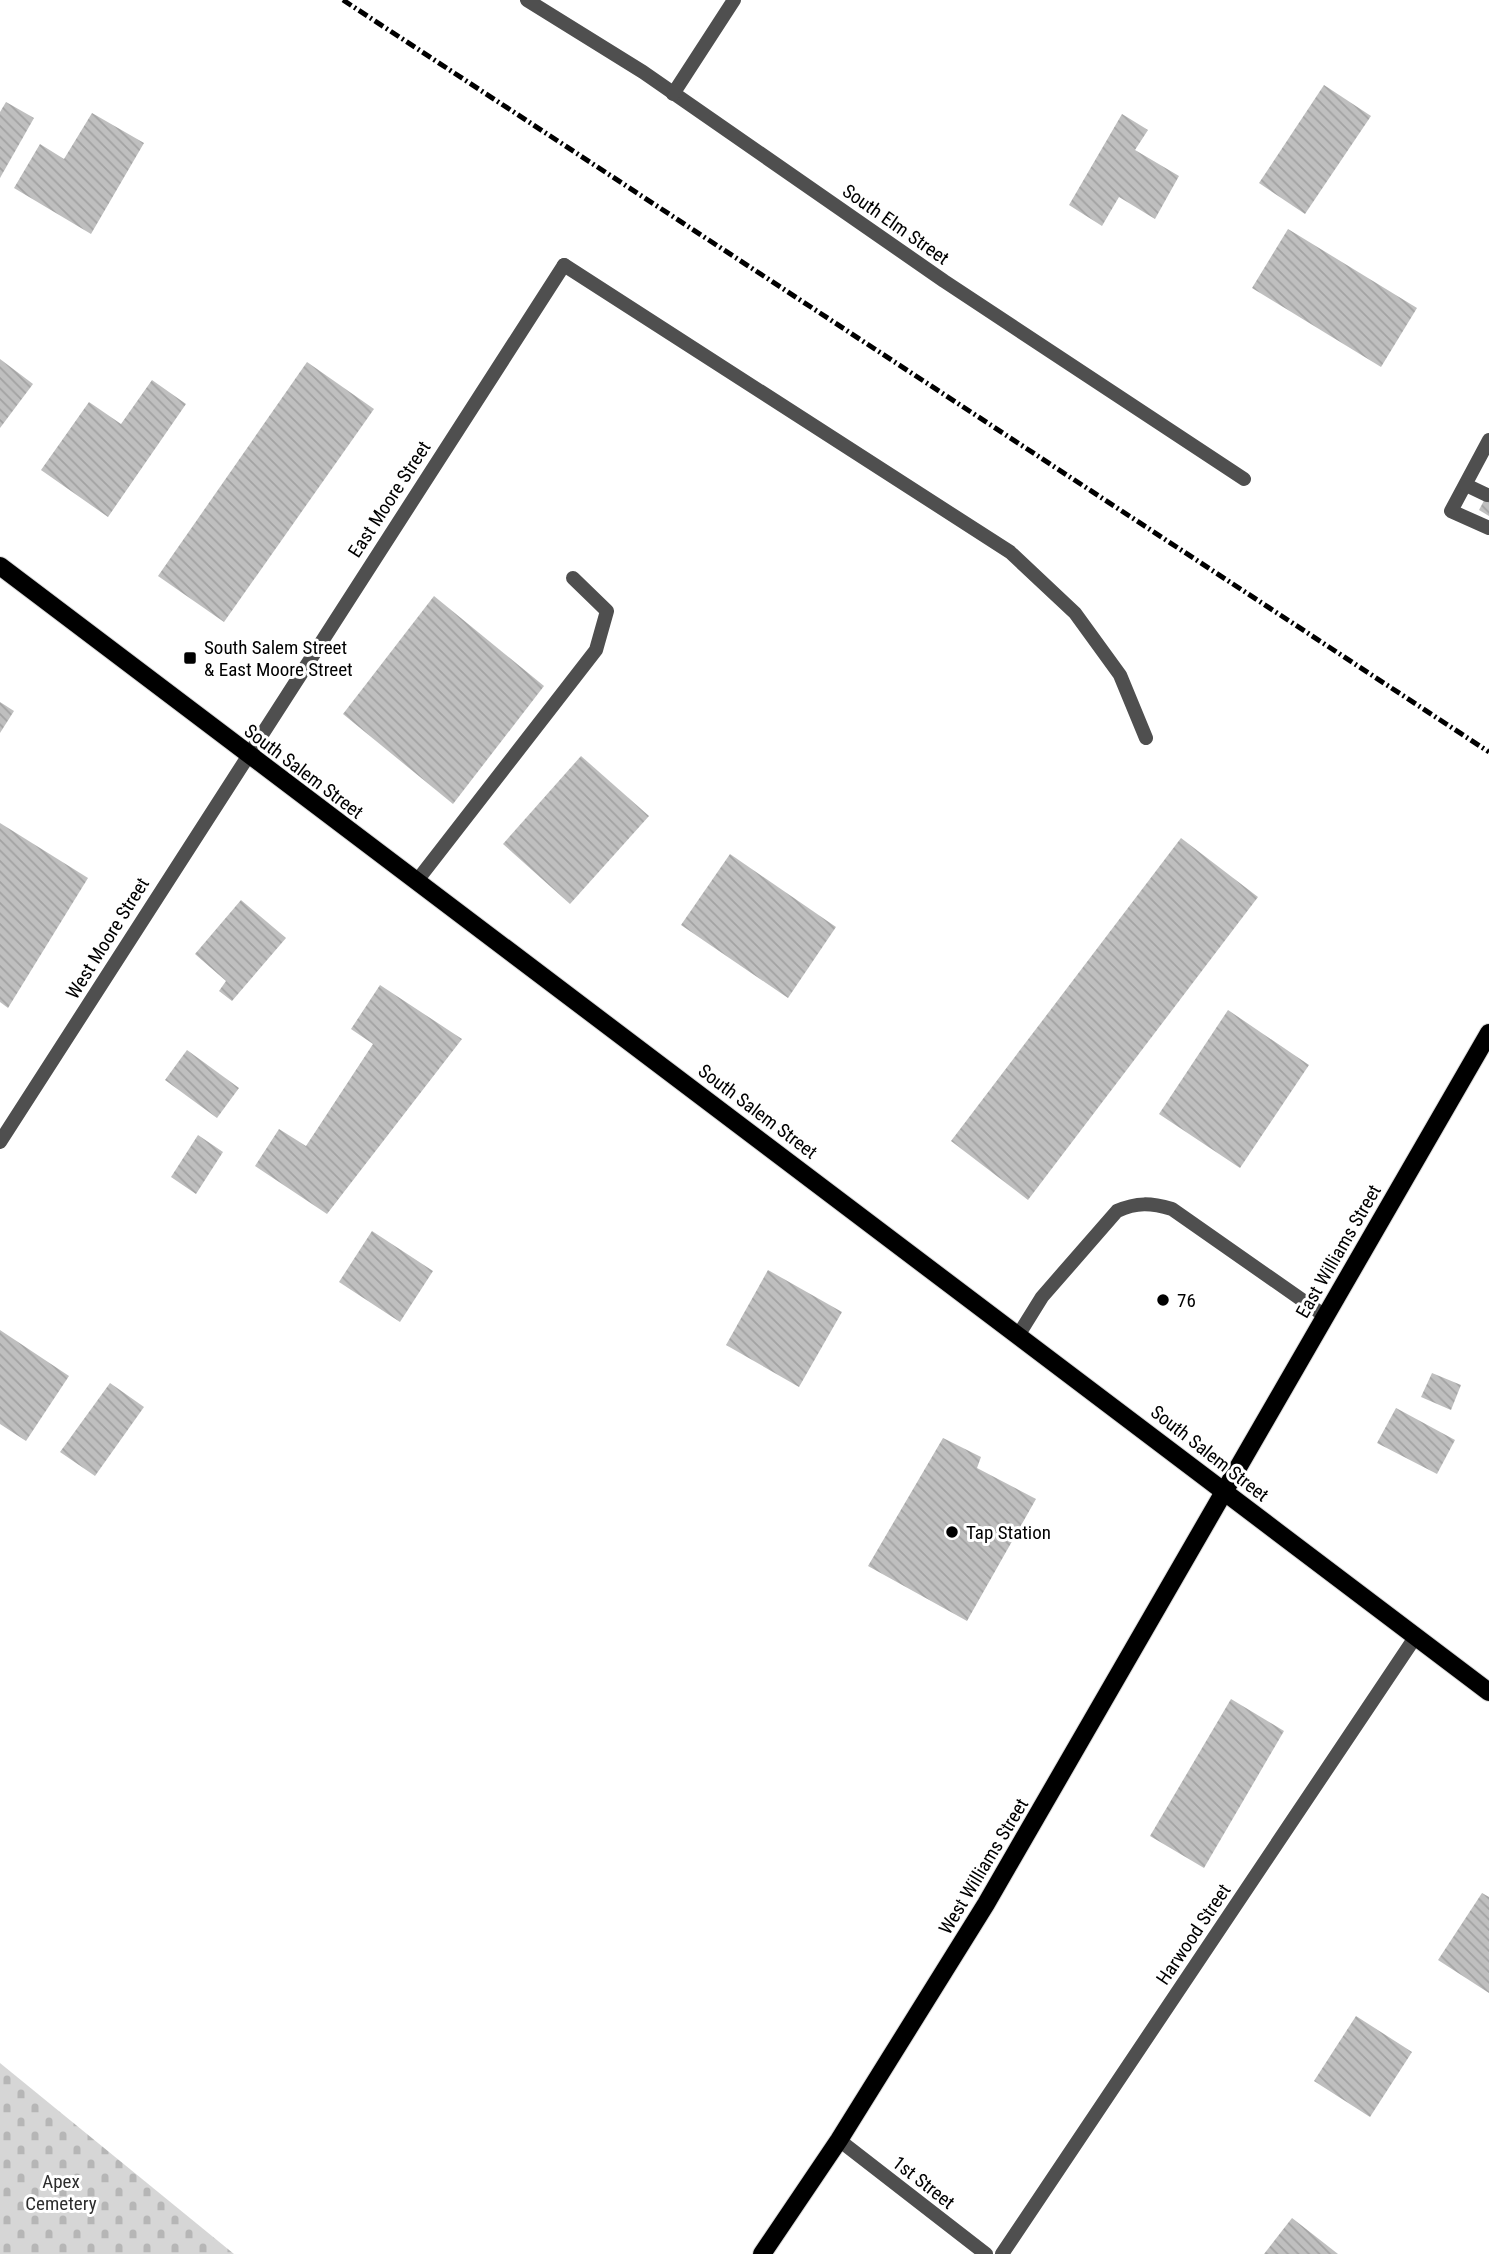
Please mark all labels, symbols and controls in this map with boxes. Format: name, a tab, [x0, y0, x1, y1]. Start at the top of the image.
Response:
street label: South Elm Street	[838, 179, 953, 270]
street label: East Moore Street	[343, 437, 436, 562]
place label: South Salem Street & East Moore Street	[204, 636, 353, 681]
marker: South Salem Street & East Moore Street	[182, 650, 198, 666]
street label: South Salem Street	[240, 719, 368, 824]
street label: West Moore Street	[61, 873, 154, 1003]
street label: South Salem Street	[694, 1059, 822, 1164]
street label: East Williams Street	[1291, 1181, 1386, 1322]
place label: 76	[1177, 1289, 1196, 1312]
marker: 76	[1155, 1292, 1171, 1308]
street label: South Salem Street	[1146, 1400, 1273, 1507]
place label: Tap Station	[966, 1521, 1051, 1544]
marker: Tap Station	[944, 1524, 960, 1540]
street label: West Williams Street	[934, 1794, 1033, 1938]
street label: Harwood Street	[1151, 1880, 1236, 1989]
street label: 1st Street	[888, 2151, 959, 2214]
park label: Apex Cemetery	[25, 2170, 97, 2215]

